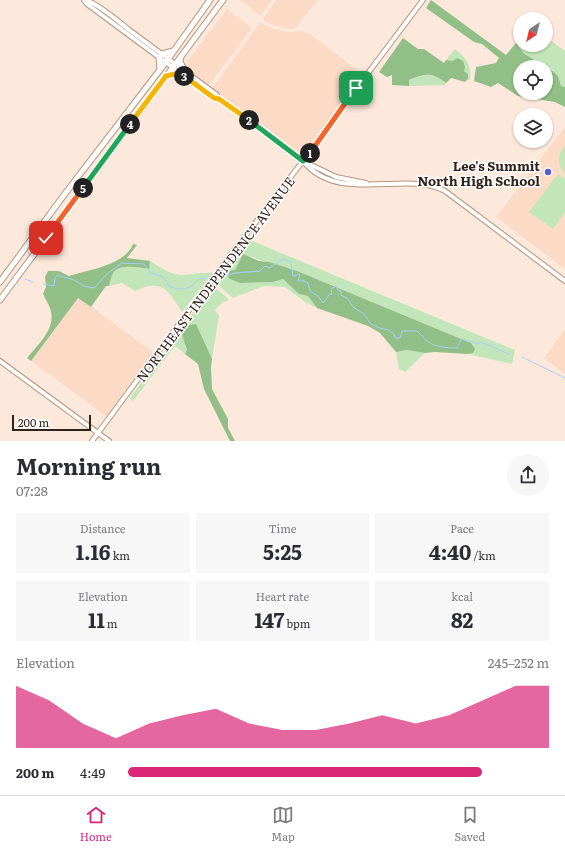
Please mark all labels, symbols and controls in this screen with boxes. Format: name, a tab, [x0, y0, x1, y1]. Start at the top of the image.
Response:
north arrow	[513, 12, 553, 52]
map controls	[513, 12, 553, 148]
button: locate	[513, 60, 553, 100]
pin: 3	[174, 66, 194, 86]
text: 3	[181, 68, 187, 84]
pin	[339, 71, 373, 105]
icon: arrive	[345, 77, 367, 99]
button: layers	[513, 108, 553, 148]
pin: 2	[239, 110, 259, 130]
text: 2	[246, 112, 252, 128]
pin: 4	[120, 114, 140, 134]
text: 4	[127, 116, 133, 132]
pin: 1	[300, 143, 320, 163]
text: 1	[308, 145, 312, 161]
place label: Lee's Summit North High School	[418, 156, 540, 190]
marker: Lee's Summit North High School	[543, 167, 553, 177]
street label: NORTHEAST INDEPENDENCE AVENUE	[131, 172, 299, 386]
pin: 5	[73, 178, 93, 198]
text: 5	[80, 180, 86, 196]
pin	[29, 221, 63, 255]
icon: check	[35, 227, 57, 249]
scale bar	[12, 413, 91, 432]
text: 200 m	[18, 414, 49, 430]
text: Morning run	[16, 449, 161, 482]
button: share	[507, 454, 549, 496]
text: 07:28	[16, 481, 48, 500]
text: Distance	[80, 520, 126, 536]
text: Time	[269, 520, 296, 536]
text: Pace	[450, 520, 474, 536]
text: 1.16	[76, 536, 110, 566]
text: 5:25	[263, 536, 302, 566]
text: 4:40	[429, 536, 471, 566]
text: km	[110, 547, 130, 563]
text: /km	[471, 547, 496, 563]
text: Elevation	[78, 588, 128, 604]
text: Heart rate	[256, 588, 309, 604]
text: kcal	[451, 588, 473, 604]
text: 11	[88, 604, 105, 634]
text: 147	[255, 604, 284, 634]
text: 82	[451, 604, 473, 634]
text: m	[105, 615, 118, 631]
text: bpm	[284, 615, 310, 631]
text: Elevation	[16, 653, 75, 672]
text: 245–252 m	[488, 653, 549, 672]
text: 200 m	[16, 763, 55, 782]
text: 4:49	[80, 763, 105, 782]
tab: Home	[80, 804, 112, 844]
tab: Map	[271, 804, 295, 844]
tab: Saved	[455, 804, 485, 844]

